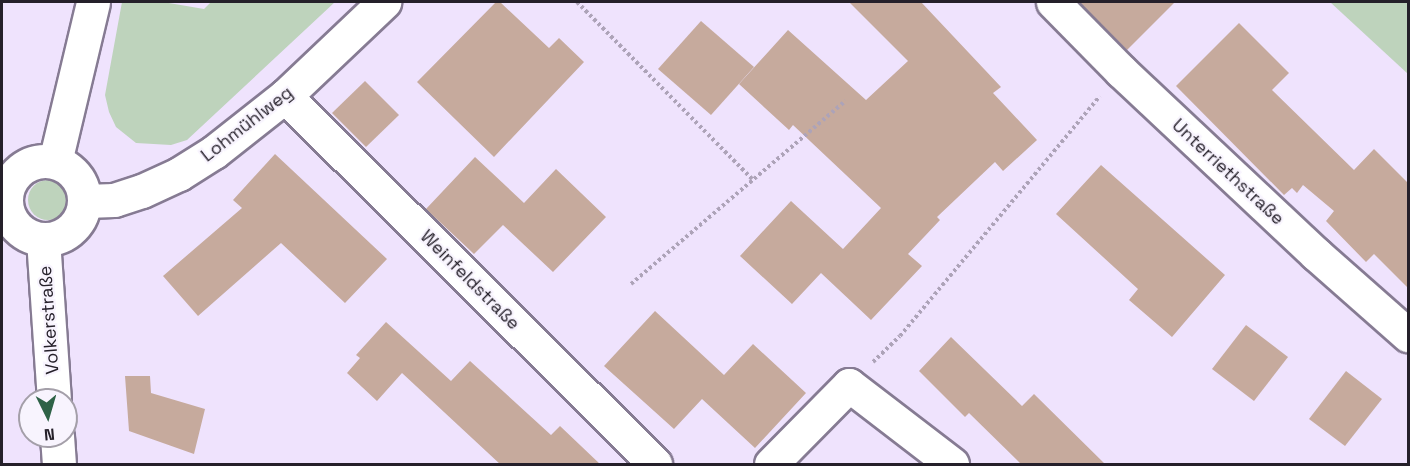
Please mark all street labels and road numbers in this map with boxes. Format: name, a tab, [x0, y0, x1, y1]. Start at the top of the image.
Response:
street label: Lohmühlweg	[197, 82, 297, 166]
street label: Unterriethstraße	[1167, 115, 1289, 229]
street label: Weinfeldstraße	[416, 226, 524, 334]
street label: Volkerstraße	[34, 265, 64, 375]

